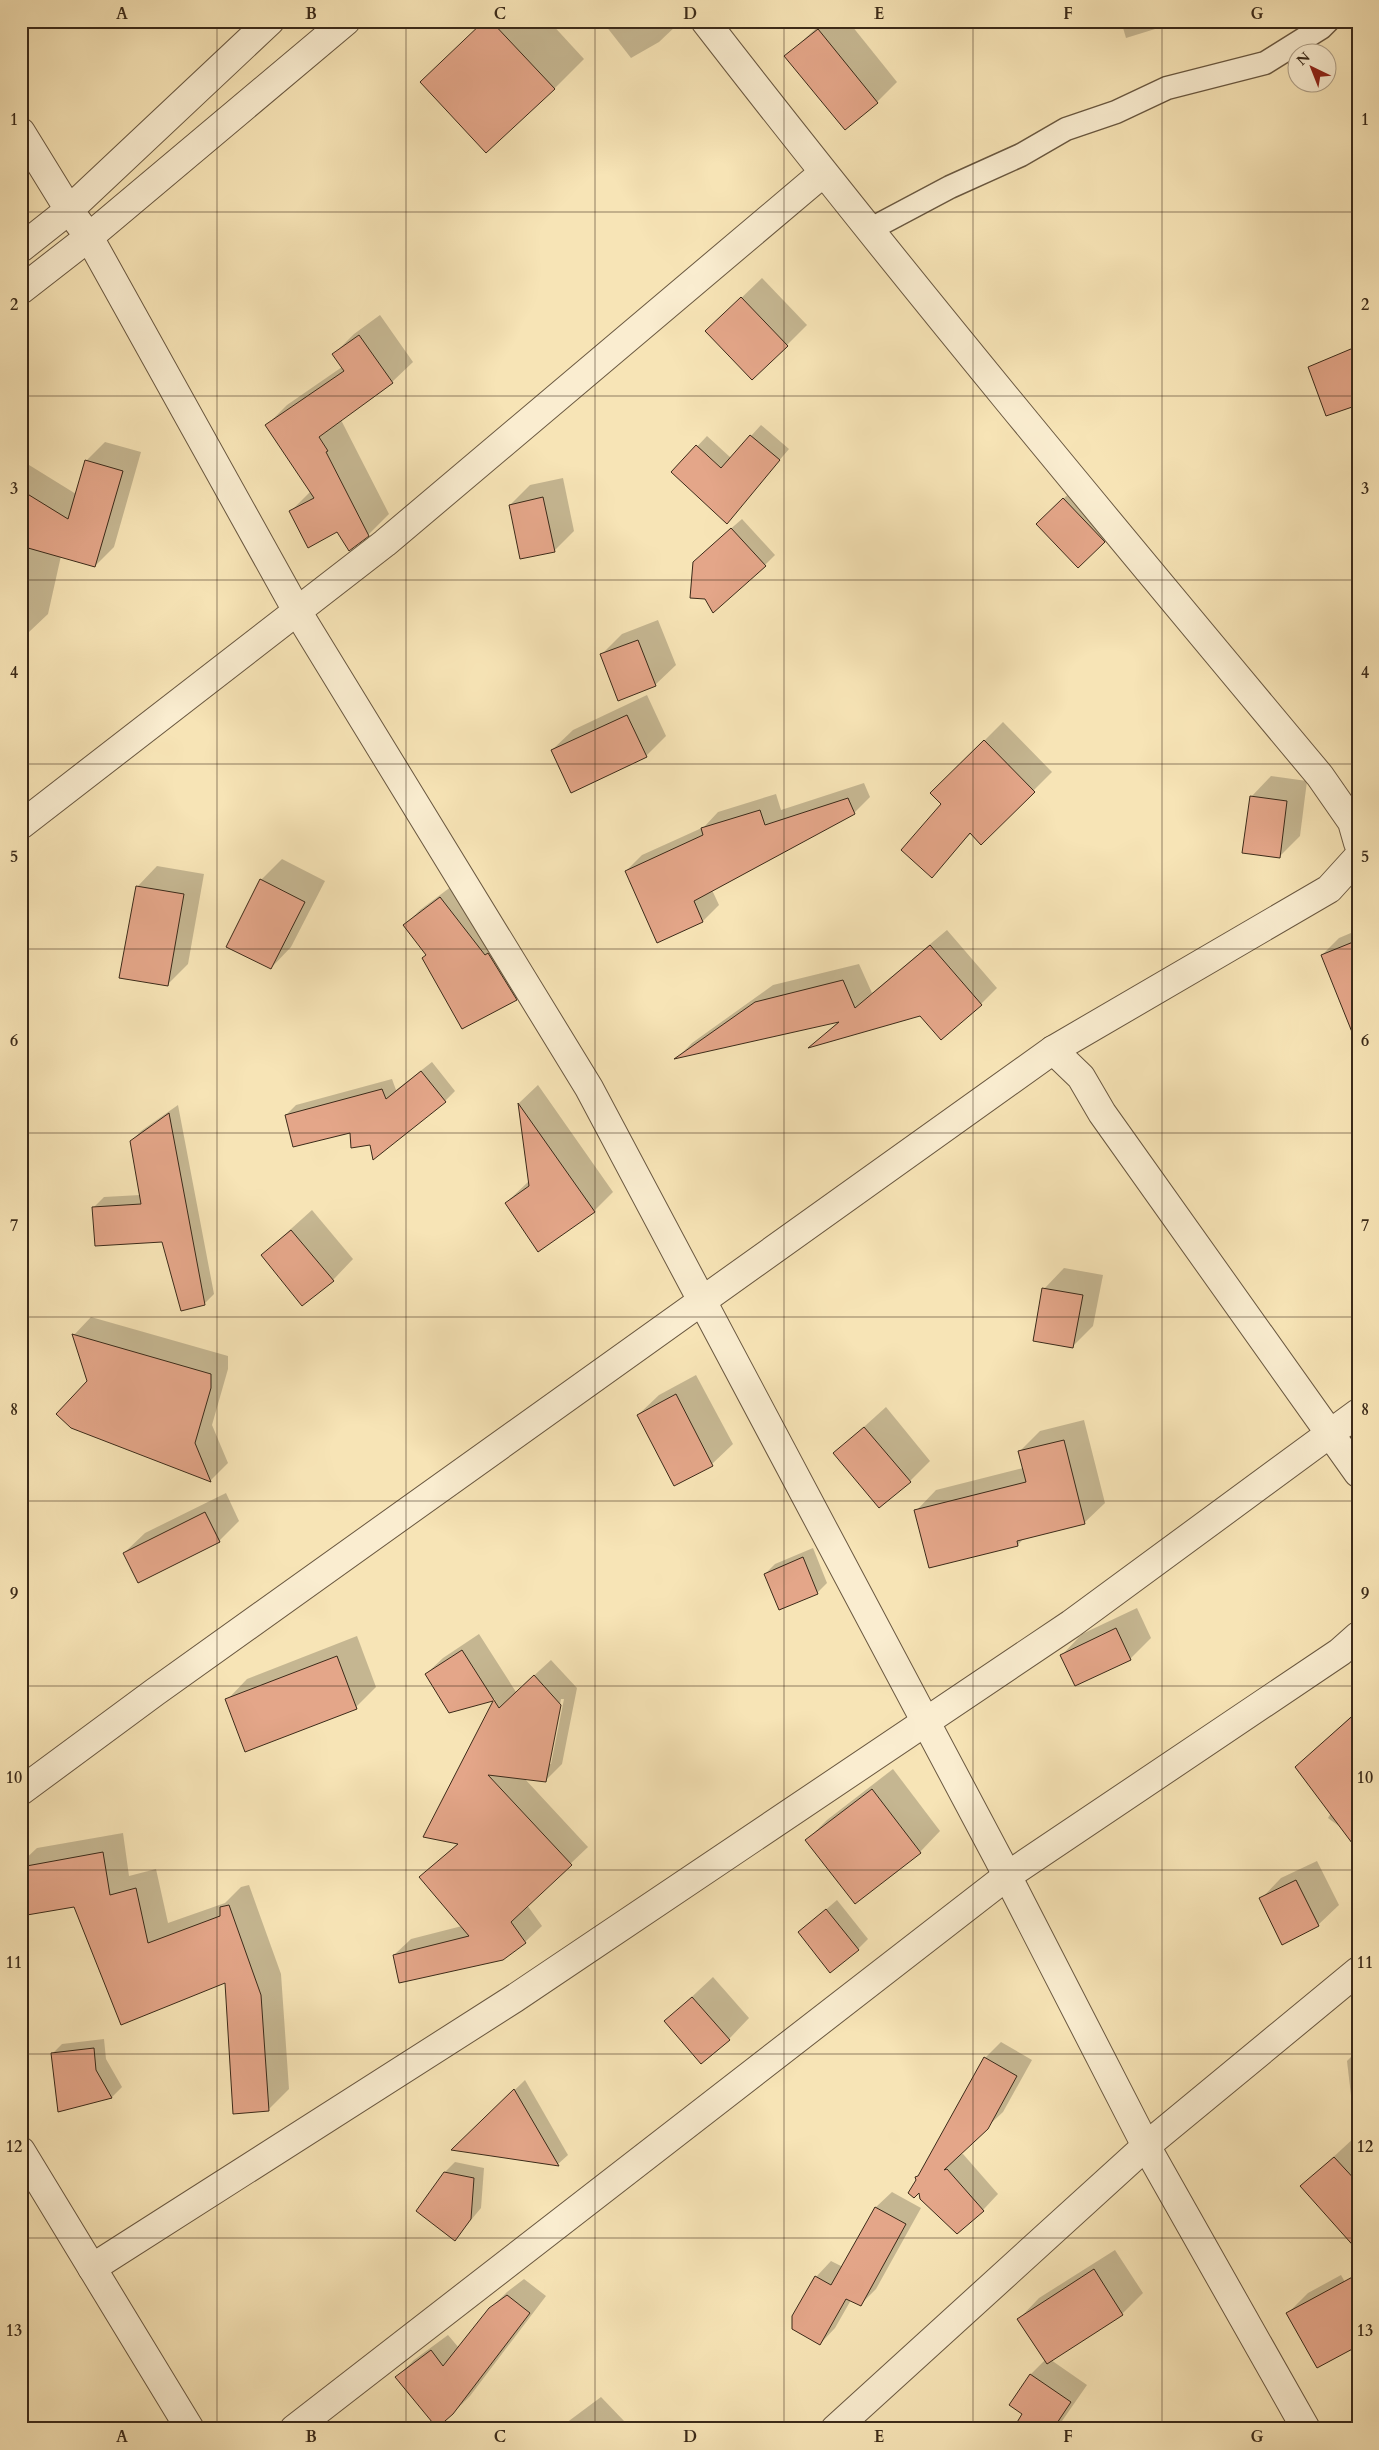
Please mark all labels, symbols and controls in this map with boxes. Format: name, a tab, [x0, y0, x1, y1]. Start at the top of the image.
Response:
text: A	[116, 3, 128, 25]
text: B	[305, 3, 317, 25]
text: C	[494, 3, 506, 25]
text: D	[683, 3, 697, 25]
text: E	[874, 3, 884, 25]
text: F	[1063, 3, 1073, 25]
text: G	[1250, 3, 1264, 25]
north arrow	[1286, 42, 1336, 92]
text: N	[1293, 48, 1314, 70]
text: 1	[10, 109, 18, 131]
text: 1	[1361, 109, 1369, 131]
text: 2	[10, 294, 18, 316]
text: 2	[1361, 294, 1369, 316]
text: 3	[10, 478, 18, 500]
text: 3	[1361, 478, 1369, 500]
text: 4	[10, 662, 18, 684]
text: 4	[1361, 662, 1369, 684]
text: 5	[10, 846, 18, 868]
text: 5	[1361, 846, 1369, 868]
text: 6	[10, 1030, 18, 1052]
text: 6	[1361, 1030, 1369, 1052]
text: 7	[10, 1215, 18, 1237]
text: 7	[1361, 1215, 1369, 1237]
text: 8	[10, 1399, 18, 1421]
text: 8	[1361, 1399, 1369, 1421]
text: 9	[10, 1583, 18, 1605]
text: 9	[1361, 1583, 1369, 1605]
text: 10	[6, 1767, 22, 1789]
text: 10	[1357, 1767, 1373, 1789]
text: 11	[6, 1952, 22, 1974]
text: 11	[1357, 1952, 1373, 1974]
text: 12	[6, 2136, 22, 2158]
text: 12	[1357, 2136, 1373, 2158]
text: 13	[6, 2320, 22, 2342]
text: 13	[1357, 2320, 1373, 2342]
text: A	[116, 2426, 128, 2448]
text: B	[305, 2426, 317, 2448]
text: C	[494, 2426, 506, 2448]
text: D	[683, 2426, 697, 2448]
text: E	[874, 2426, 884, 2448]
text: F	[1063, 2426, 1073, 2448]
text: G	[1250, 2426, 1264, 2448]

